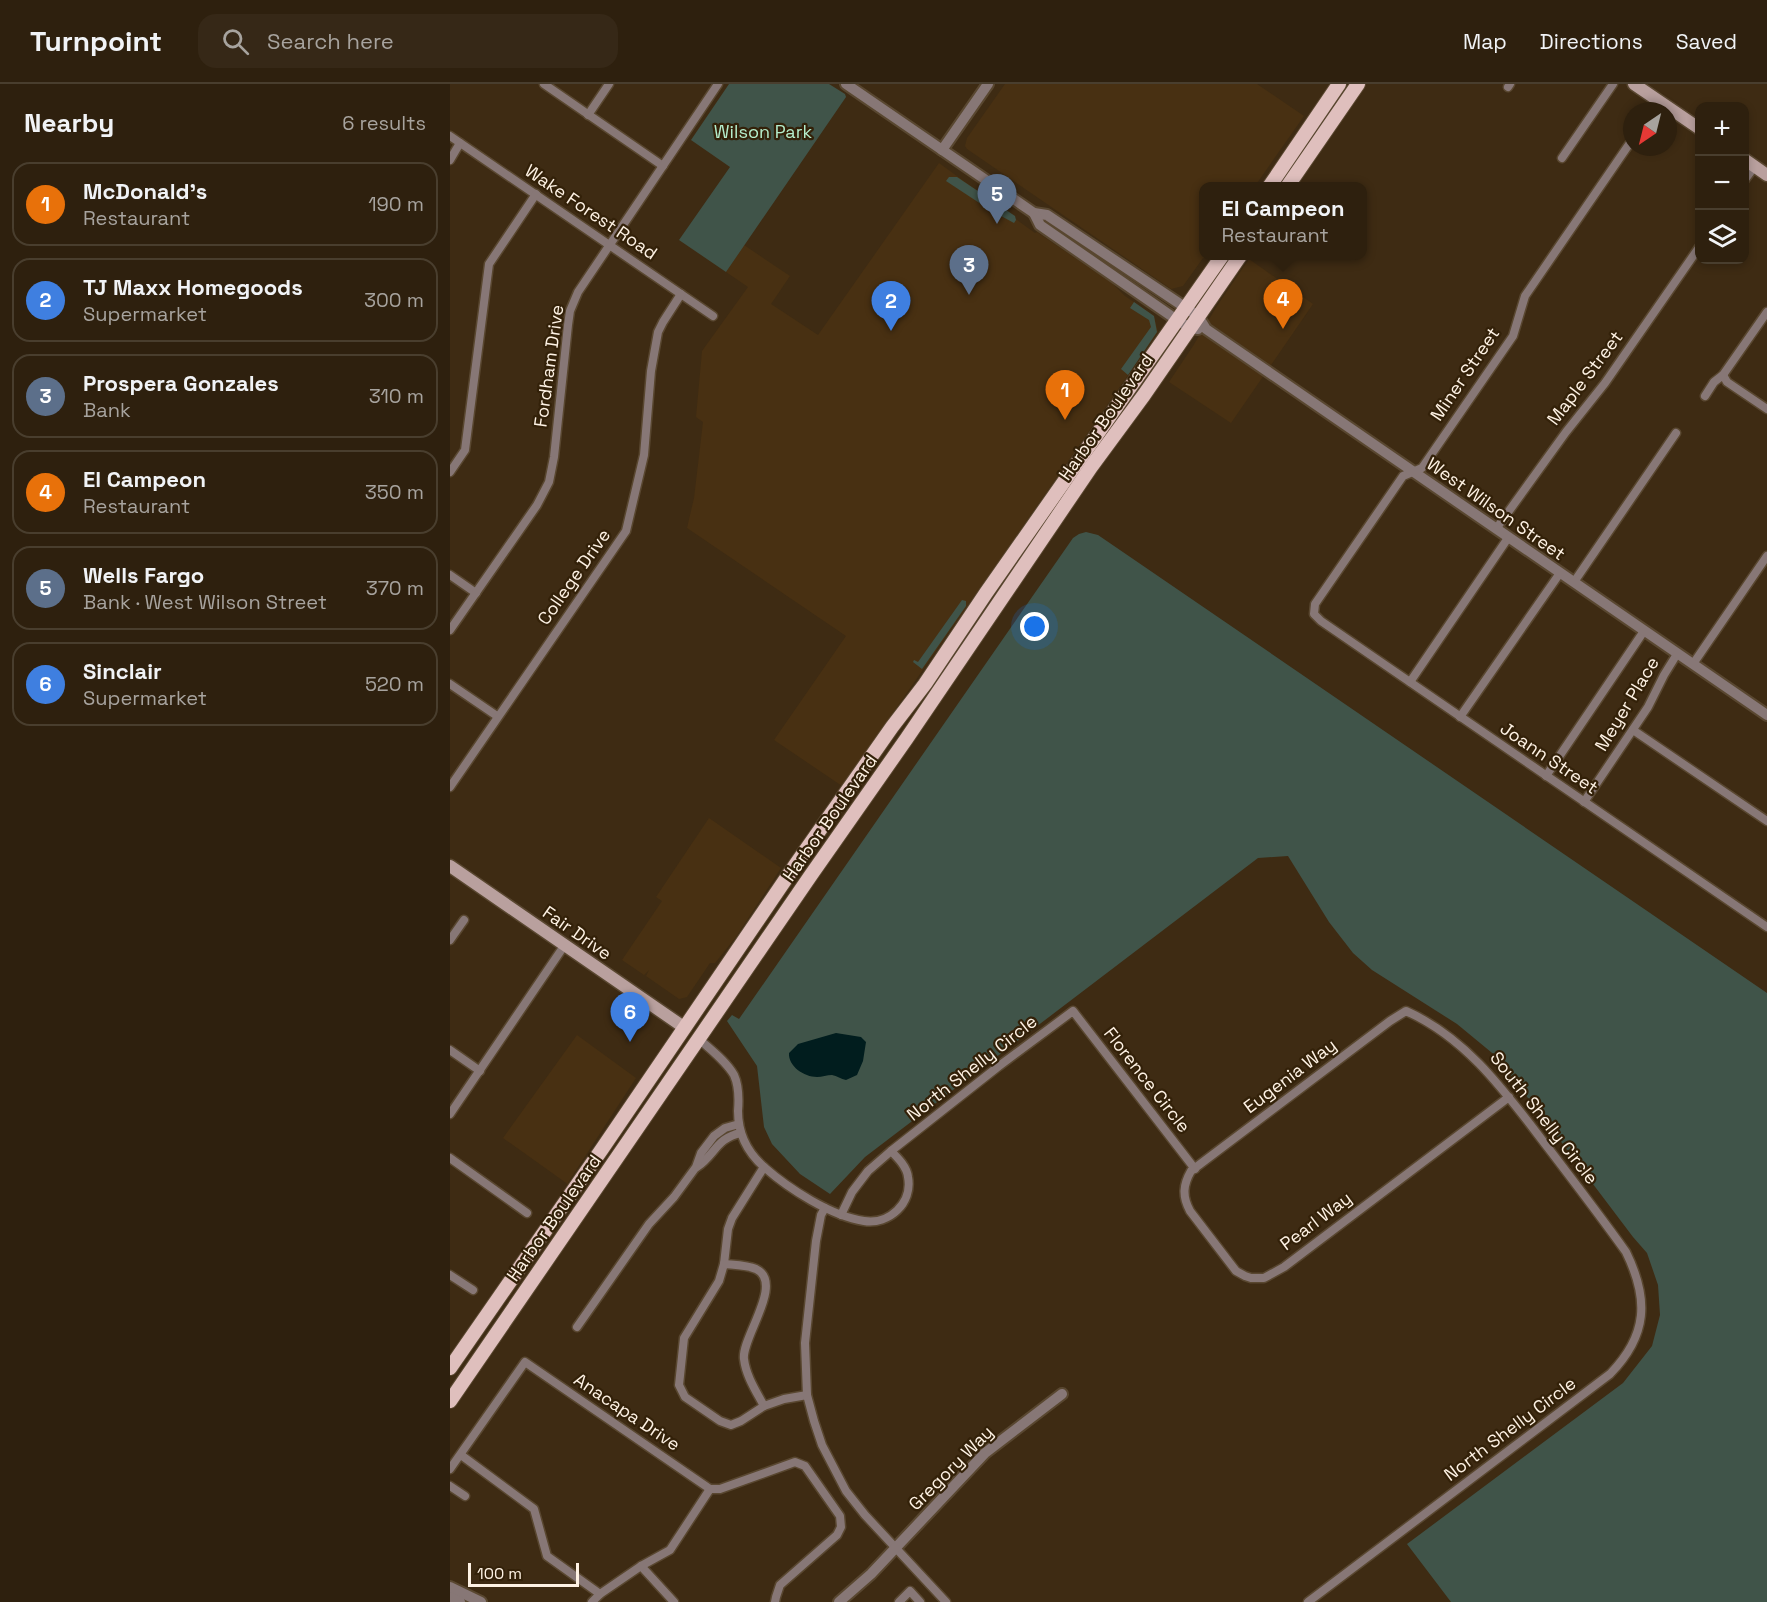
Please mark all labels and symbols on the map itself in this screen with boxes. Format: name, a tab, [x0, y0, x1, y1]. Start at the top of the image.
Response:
north arrow	[1623, 102, 1677, 156]
park label: Wilson Park	[714, 120, 812, 143]
street label: Wake Forest Road	[521, 159, 662, 264]
pin: 5	[978, 174, 1016, 224]
pin: 3	[950, 246, 988, 295]
pin: 4	[1264, 280, 1302, 329]
pin: 2	[872, 282, 910, 331]
street label: Fordham Drive	[529, 303, 568, 429]
street label: Miner Street	[1425, 322, 1504, 425]
street label: Maple Street	[1542, 326, 1628, 429]
street label: Harbor Boulevard	[1053, 349, 1158, 485]
pin: 1	[1046, 370, 1084, 420]
street label: West Wilson Street	[1422, 452, 1570, 565]
street label: College Drive	[532, 524, 615, 629]
your location	[1020, 612, 1049, 641]
street label: Meyer Place	[1589, 652, 1664, 755]
street label: Joann Street	[1496, 716, 1603, 799]
street label: Harbor Boulevard	[777, 750, 882, 886]
street label: Fair Drive	[538, 901, 616, 965]
pin: 6	[610, 992, 650, 1042]
street label: North Shelly Circle	[902, 1010, 1042, 1126]
street label: Florence Circle	[1099, 1022, 1196, 1137]
street label: Eugenia Way	[1239, 1033, 1341, 1118]
street label: South Shelly Circle	[1485, 1047, 1603, 1189]
street label: Harbor Boulevard	[501, 1150, 606, 1286]
street label: Pearl Way	[1275, 1186, 1356, 1255]
street label: Anacapa Drive	[570, 1368, 685, 1456]
street label: North Shelly Circle	[1439, 1372, 1580, 1486]
street label: Gregory Way	[903, 1420, 998, 1515]
scale bar	[468, 1560, 579, 1588]

